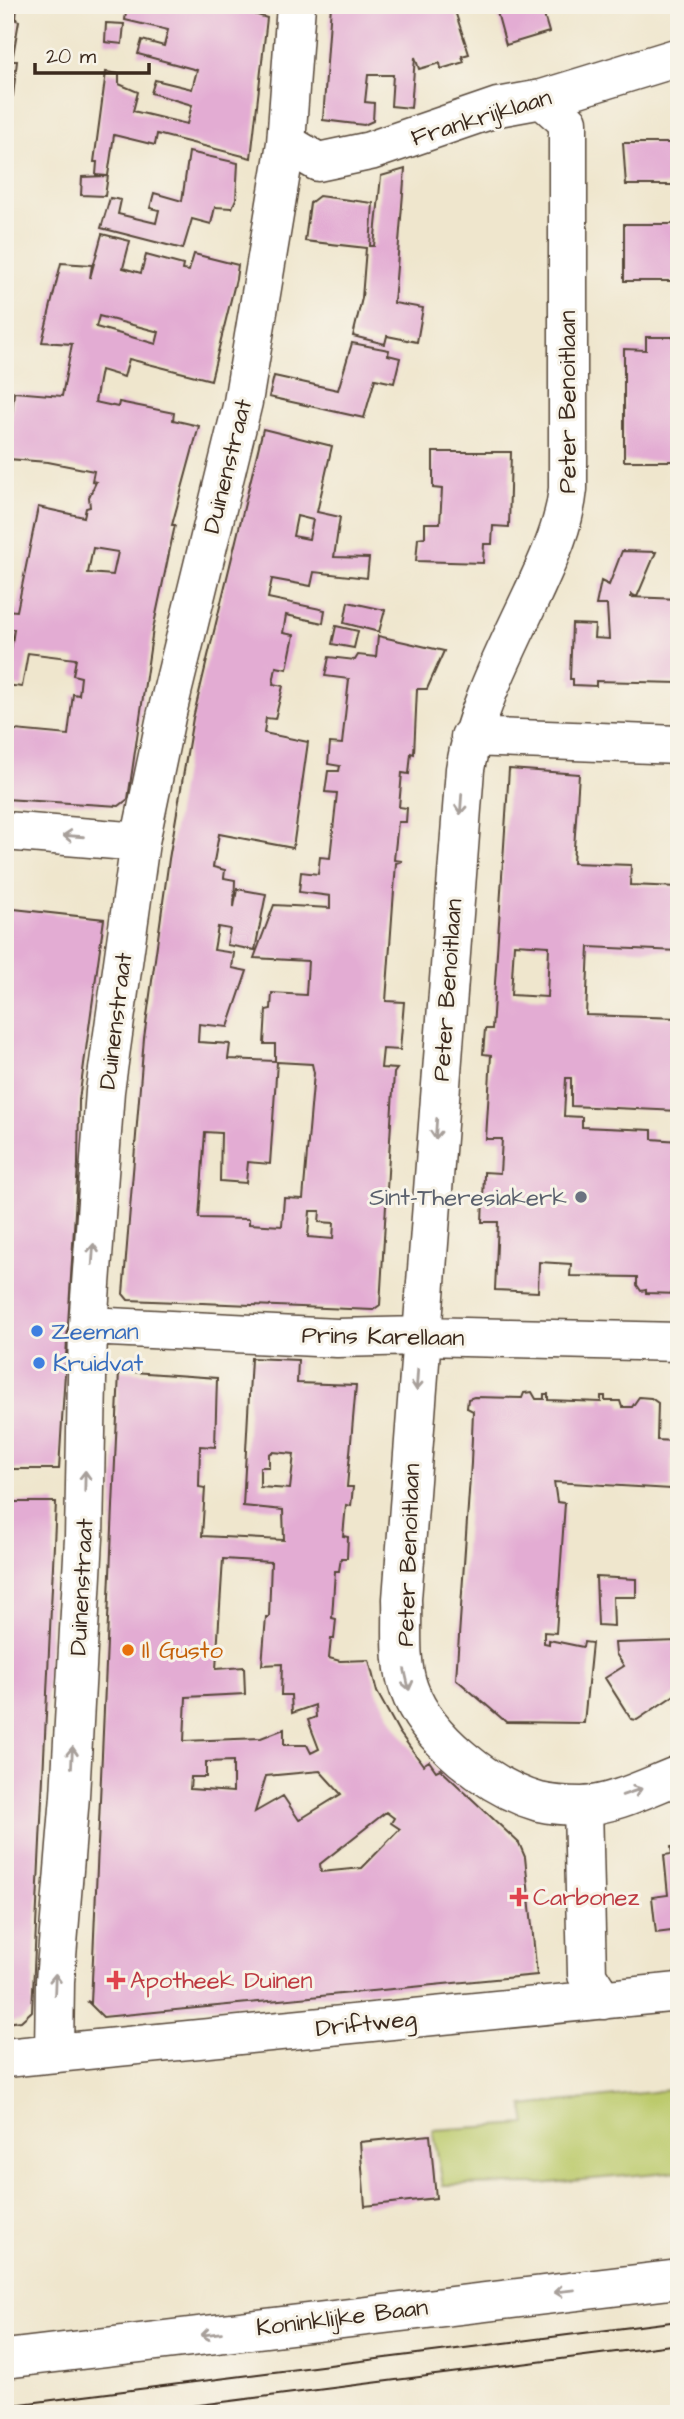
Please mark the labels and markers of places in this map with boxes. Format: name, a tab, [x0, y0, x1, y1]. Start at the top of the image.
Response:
place label: Sint-Theresiakerk	[369, 1181, 567, 1215]
marker: Sint-Theresiakerk	[573, 1189, 589, 1205]
place label: Zeeman	[51, 1315, 139, 1349]
marker: Zeeman	[29, 1323, 45, 1339]
place label: Kruidvat	[53, 1347, 144, 1381]
marker: Kruidvat	[31, 1355, 47, 1371]
place label: Il Gusto	[142, 1634, 224, 1668]
marker: Il Gusto	[120, 1642, 136, 1658]
place label: Carbonez	[533, 1881, 639, 1915]
marker: Carbonez	[511, 1889, 527, 1905]
place label: Apotheek Duinen	[130, 1964, 313, 1998]
marker: Apotheek Duinen	[108, 1972, 124, 1988]

